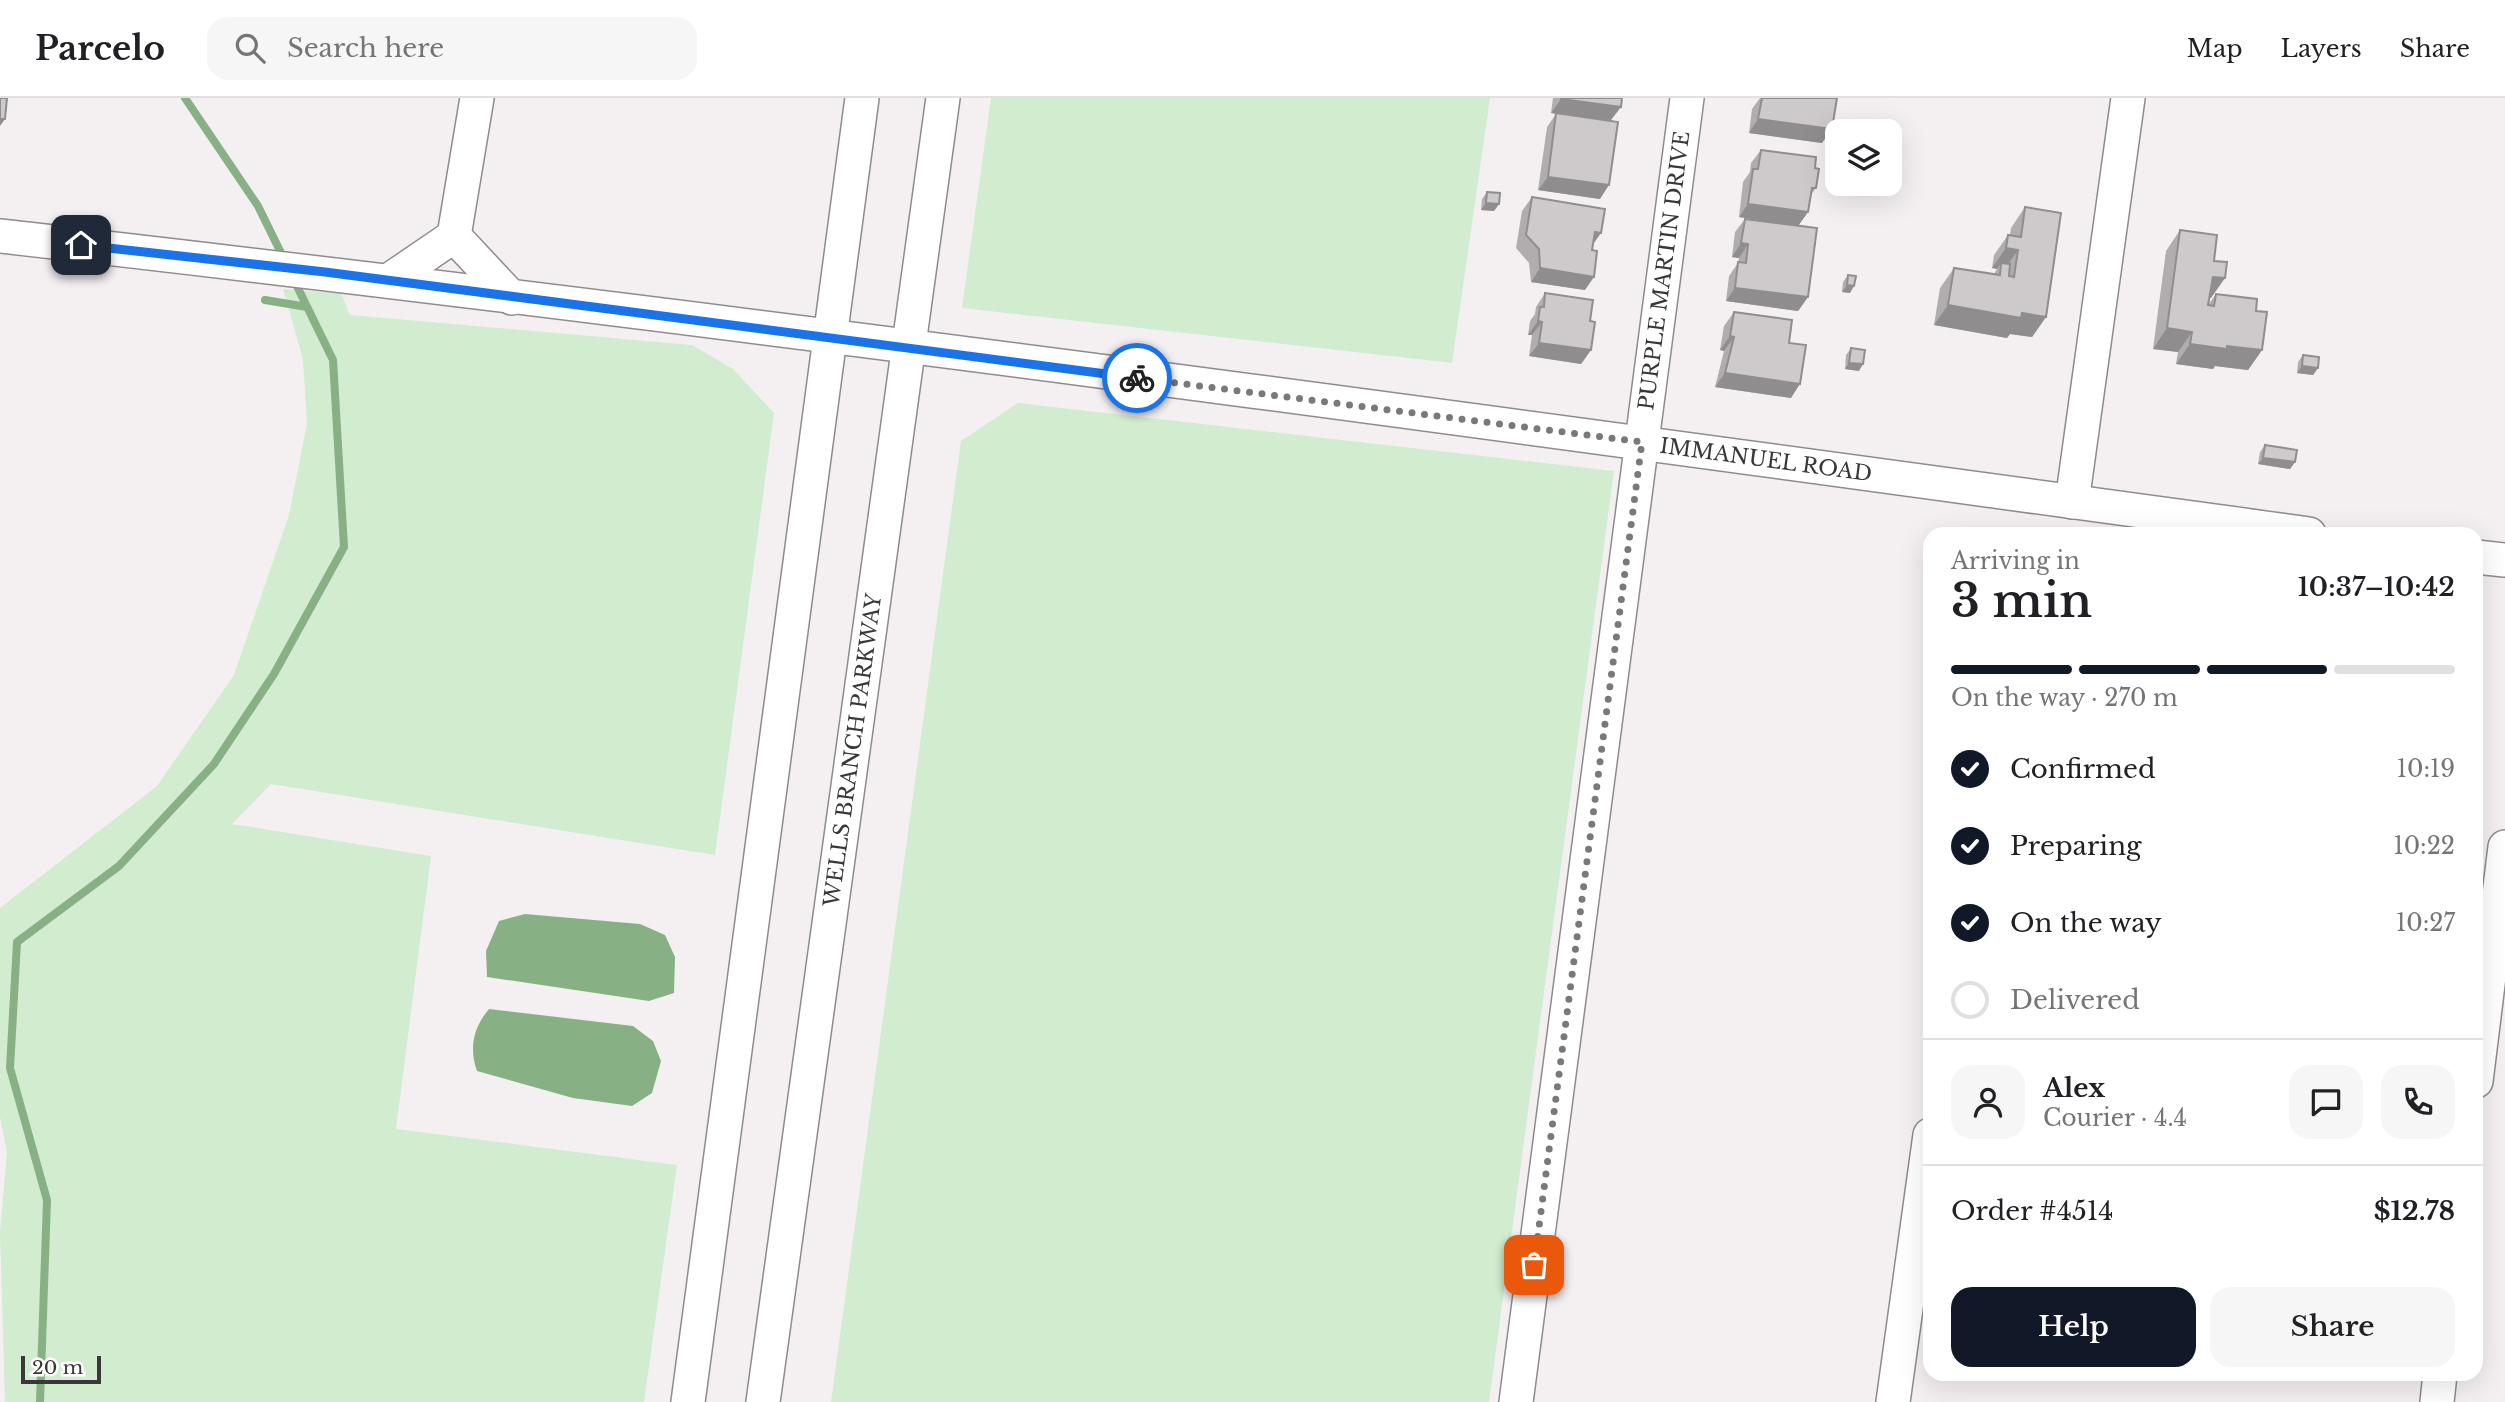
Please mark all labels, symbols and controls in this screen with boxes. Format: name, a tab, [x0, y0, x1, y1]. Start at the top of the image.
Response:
search box	[207, 17, 697, 80]
text: Parcelo	[35, 28, 165, 69]
icon: search	[231, 29, 269, 67]
text: Search here	[287, 32, 444, 64]
text: Map	[2187, 34, 2243, 63]
text: Layers	[2281, 34, 2362, 63]
text: Share	[2400, 34, 2470, 63]
map controls	[1825, 119, 1902, 196]
button: layers	[1825, 119, 1902, 196]
street label: PURPLE MARTIN DRIVE	[1633, 130, 1696, 412]
pin	[51, 215, 111, 275]
icon: home	[62, 226, 100, 264]
courier	[1102, 343, 1172, 413]
icon: bike	[1118, 359, 1156, 397]
street label: IMMANUEL ROAD	[1658, 433, 1874, 487]
text: Arriving in	[1951, 547, 2080, 575]
text: 10:37–10:42	[2297, 571, 2455, 603]
text: 3 min	[1951, 572, 2092, 629]
street label: WELLS BRANCH PARKWAY	[818, 592, 888, 909]
text: On the way · 270 m	[1951, 684, 2178, 712]
icon: check	[1951, 750, 1989, 788]
text: Confirmed	[2010, 753, 2155, 785]
text: 10:19	[2397, 755, 2455, 783]
icon: check	[1951, 827, 1989, 865]
text: Preparing	[2010, 830, 2142, 862]
text: 10:22	[2393, 832, 2455, 860]
icon: check	[1951, 904, 1989, 942]
text: On the way	[2010, 907, 2162, 939]
text: 10:27	[2396, 909, 2455, 937]
text: Delivered	[2010, 984, 2140, 1016]
button: person	[1951, 1065, 2025, 1139]
button: chat	[2289, 1065, 2363, 1139]
button: phone	[2381, 1065, 2455, 1139]
text: Alex	[2043, 1072, 2105, 1104]
text: Courier · 4.4	[2043, 1104, 2187, 1132]
text: Order #4514	[1951, 1195, 2113, 1227]
text: $12.78	[2374, 1195, 2455, 1227]
pin	[1504, 1235, 1564, 1295]
icon: bag	[1515, 1246, 1553, 1284]
button: Help	[1951, 1287, 2196, 1367]
button: Share	[2210, 1287, 2455, 1367]
scale bar	[21, 1353, 102, 1385]
text: 20 m	[32, 1356, 83, 1379]

